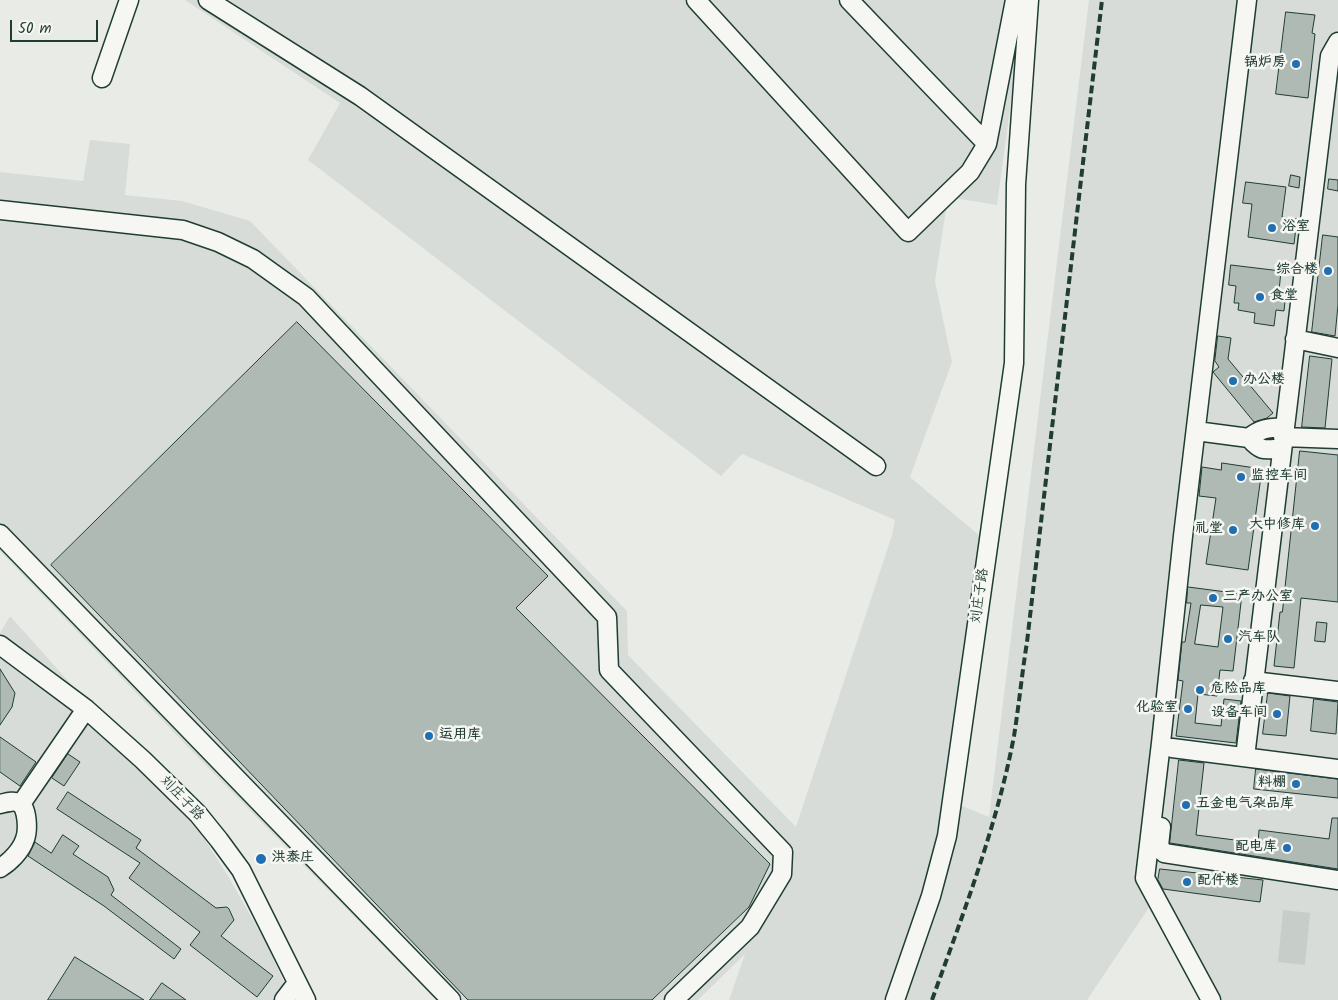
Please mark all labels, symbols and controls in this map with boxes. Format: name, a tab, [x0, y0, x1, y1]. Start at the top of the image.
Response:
scale bar	[12, 10, 100, 42]
text: 50 m	[18, 17, 52, 41]
place label: 锅炉房	[1244, 56, 1286, 72]
marker: 锅炉房	[1290, 58, 1302, 70]
place label: 浴室	[1282, 220, 1310, 236]
marker: 浴室	[1266, 222, 1278, 234]
place label: 综合楼	[1276, 263, 1318, 279]
marker: 综合楼	[1322, 265, 1334, 277]
place label: 食堂	[1270, 289, 1298, 305]
marker: 食堂	[1254, 291, 1266, 303]
place label: 办公楼	[1243, 373, 1285, 389]
marker: 办公楼	[1227, 375, 1239, 387]
place label: 监控车间	[1251, 469, 1307, 485]
marker: 监控车间	[1235, 471, 1247, 483]
place label: 大中修库	[1249, 518, 1305, 534]
marker: 大中修库	[1309, 520, 1321, 532]
place label: 礼堂	[1195, 522, 1223, 538]
marker: 礼堂	[1227, 524, 1239, 536]
street label: 刘庄子路	[969, 567, 993, 625]
place label: 三产办公室	[1223, 590, 1293, 606]
marker: 三产办公室	[1207, 592, 1219, 604]
place label: 汽车队	[1238, 631, 1280, 647]
marker: 汽车队	[1222, 633, 1234, 645]
place label: 危险品库	[1210, 682, 1266, 698]
marker: 危险品库	[1194, 684, 1206, 696]
place label: 化验室	[1136, 701, 1178, 717]
marker: 化验室	[1182, 703, 1194, 715]
place label: 设备车间	[1211, 706, 1267, 722]
marker: 设备车间	[1271, 708, 1283, 720]
place label: 运用库	[439, 728, 481, 744]
marker: 运用库	[423, 730, 435, 742]
street label: 刘庄子路	[156, 773, 206, 825]
place label: 料棚	[1258, 776, 1286, 792]
marker: 料棚	[1290, 778, 1302, 790]
place label: 五金电气杂品库	[1196, 797, 1294, 813]
marker: 五金电气杂品库	[1180, 799, 1192, 811]
place label: 配电库	[1235, 840, 1277, 856]
marker: 配电库	[1281, 842, 1293, 854]
place label: 洪泰庄	[272, 851, 314, 867]
marker: 洪泰庄	[254, 852, 268, 866]
place label: 配件楼	[1197, 874, 1239, 890]
marker: 配件楼	[1181, 876, 1193, 888]

